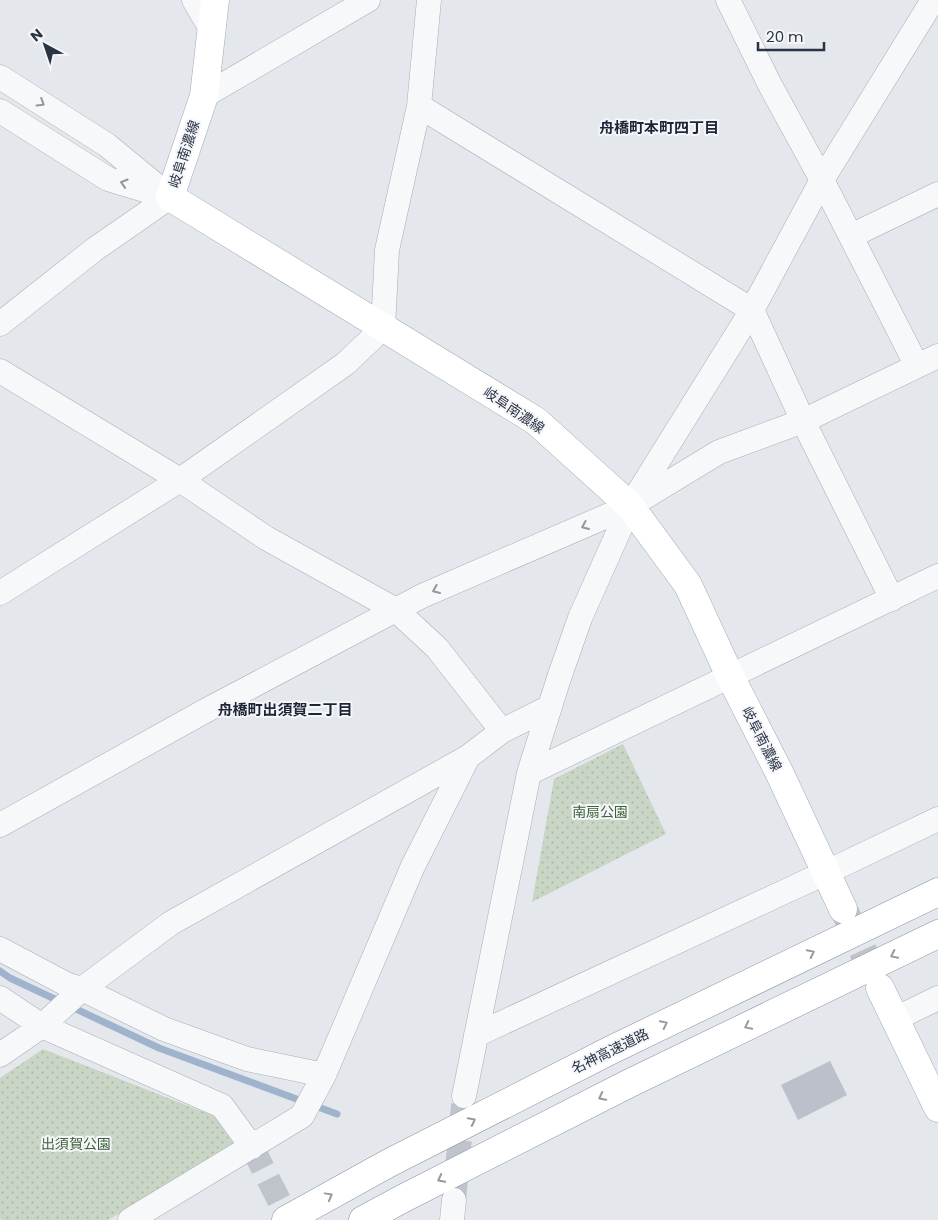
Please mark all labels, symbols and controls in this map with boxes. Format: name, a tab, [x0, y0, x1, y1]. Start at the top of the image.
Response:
north arrow	[20, 20, 70, 70]
scale bar	[758, 20, 824, 52]
text: N	[26, 24, 47, 46]
text: 20 m	[766, 26, 804, 47]
one-way arrow	[36, 96, 45, 106]
district label: 舟橋町本町四丁目	[599, 117, 719, 138]
street label: 岐阜南濃線	[164, 118, 204, 190]
one-way arrow	[120, 179, 128, 189]
street label: 岐阜南濃線	[479, 382, 549, 438]
one-way arrow	[581, 519, 590, 530]
one-way arrow	[432, 583, 441, 594]
district label: 舟橋町出須賀二丁目	[217, 699, 353, 720]
street label: 岐阜南濃線	[737, 703, 787, 775]
park label: 南扇公園	[572, 802, 628, 822]
one-way arrow	[806, 949, 815, 960]
one-way arrow	[890, 949, 899, 959]
one-way arrow	[659, 1020, 668, 1030]
one-way arrow	[744, 1020, 753, 1030]
street label: 名神高速道路	[568, 1024, 652, 1078]
one-way arrow	[598, 1091, 607, 1101]
one-way arrow	[467, 1117, 476, 1127]
park label: 出須賀公園	[41, 1134, 111, 1154]
one-way arrow	[438, 1173, 447, 1183]
one-way arrow	[323, 1193, 332, 1203]

